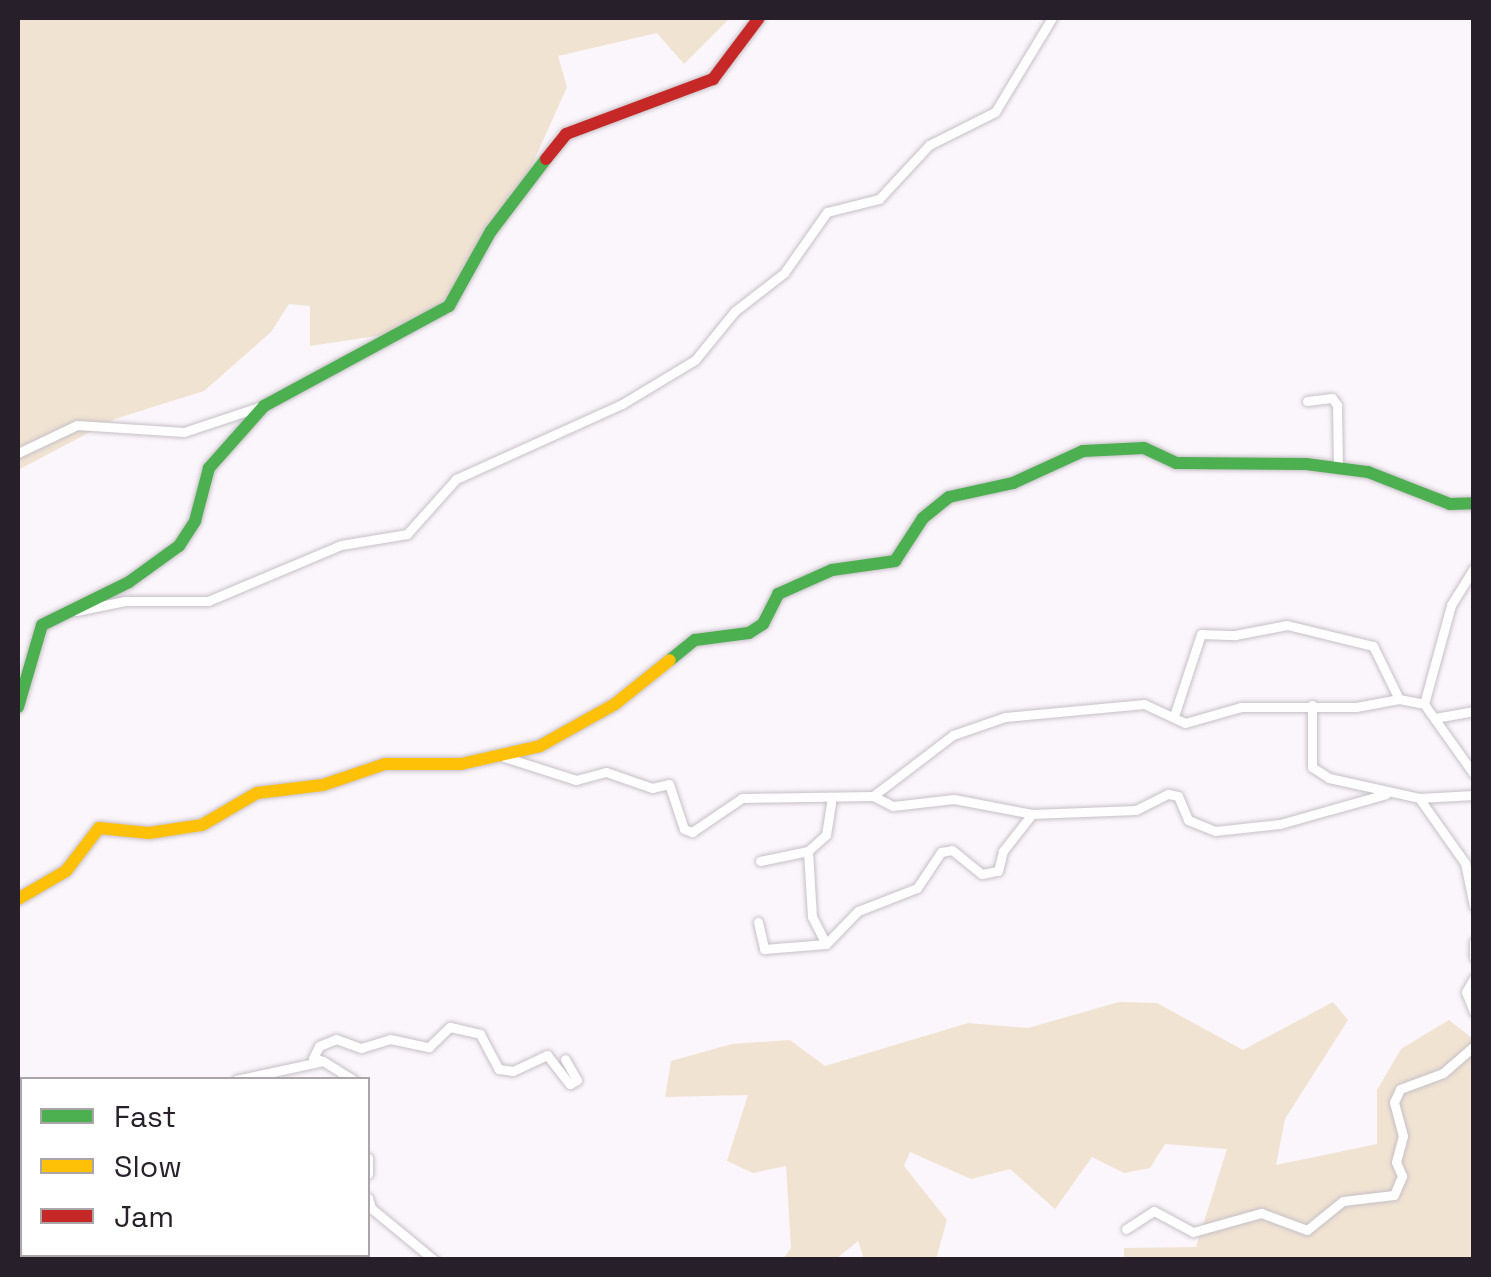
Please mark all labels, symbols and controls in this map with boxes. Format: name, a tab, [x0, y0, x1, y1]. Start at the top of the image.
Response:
legend	[20, 1077, 370, 1257]
text: Fast	[114, 1097, 176, 1136]
text: Slow	[114, 1147, 182, 1186]
text: Jam	[114, 1197, 174, 1236]

